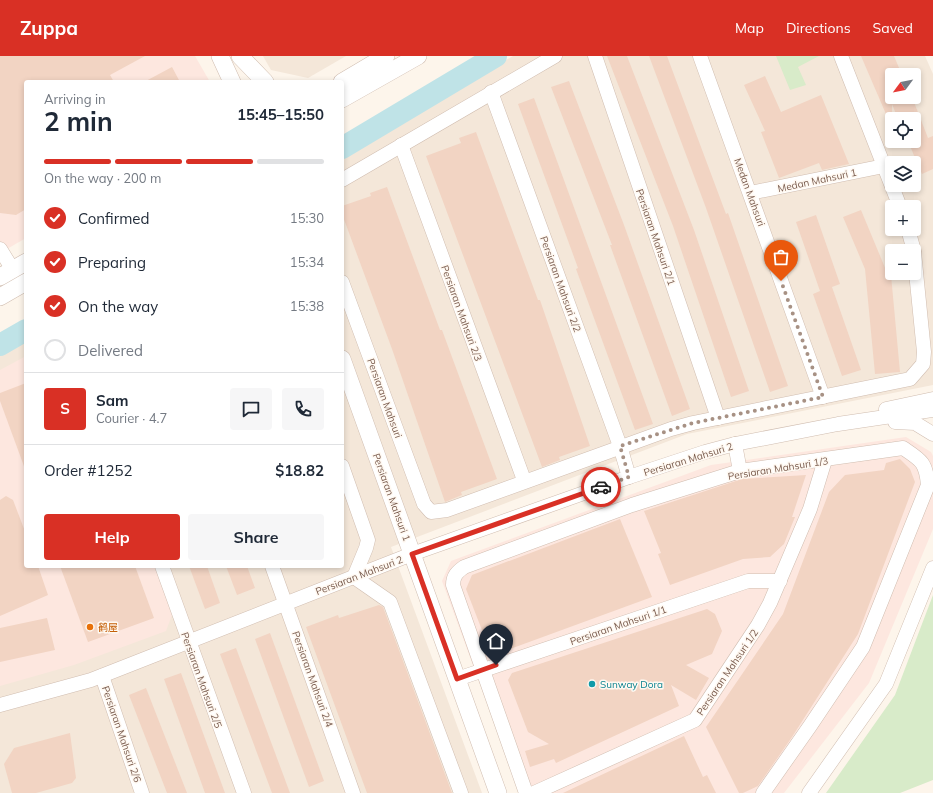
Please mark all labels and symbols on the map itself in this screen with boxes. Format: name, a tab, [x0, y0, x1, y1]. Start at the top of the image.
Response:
north arrow	[885, 68, 921, 104]
street label: Medan Mahsuri	[731, 156, 768, 228]
street label: Medan Mahsuri 1	[776, 166, 858, 195]
street label: Persiaran Mahsuri 2/1	[633, 187, 678, 287]
street label: Persiaran Mahsuri 2/2	[537, 234, 584, 334]
pin	[764, 240, 798, 281]
street label: Persiaran Mahsuri 2/3	[438, 263, 485, 363]
street label: Persiaran Mahsuri	[364, 357, 405, 440]
street label: Persiaran Mahsuri 2	[642, 440, 734, 479]
street label: Persiaran Mahsuri 1	[370, 451, 413, 543]
street label: Persiaran Mahsuri 1/3	[727, 454, 829, 483]
courier	[581, 467, 621, 507]
street label: Persiaran Mahsuri 2	[314, 553, 405, 598]
street label: Persiaran Mahsuri 1/1	[568, 603, 668, 648]
place label: 鹤屋	[98, 621, 118, 634]
marker: 鹤屋	[85, 622, 95, 632]
pin	[479, 624, 513, 665]
street label: Persiaran Mahsuri 1/2	[694, 627, 761, 718]
street label: Persiaran Mahsuri 2/4	[289, 629, 336, 729]
street label: Persiaran Mahsuri 2/5	[178, 630, 225, 730]
place label: Sunway Dora	[600, 678, 663, 691]
marker: Sunway Dora	[587, 679, 597, 689]
street label: Persiaran Mahsuri 2/6	[99, 684, 144, 784]

